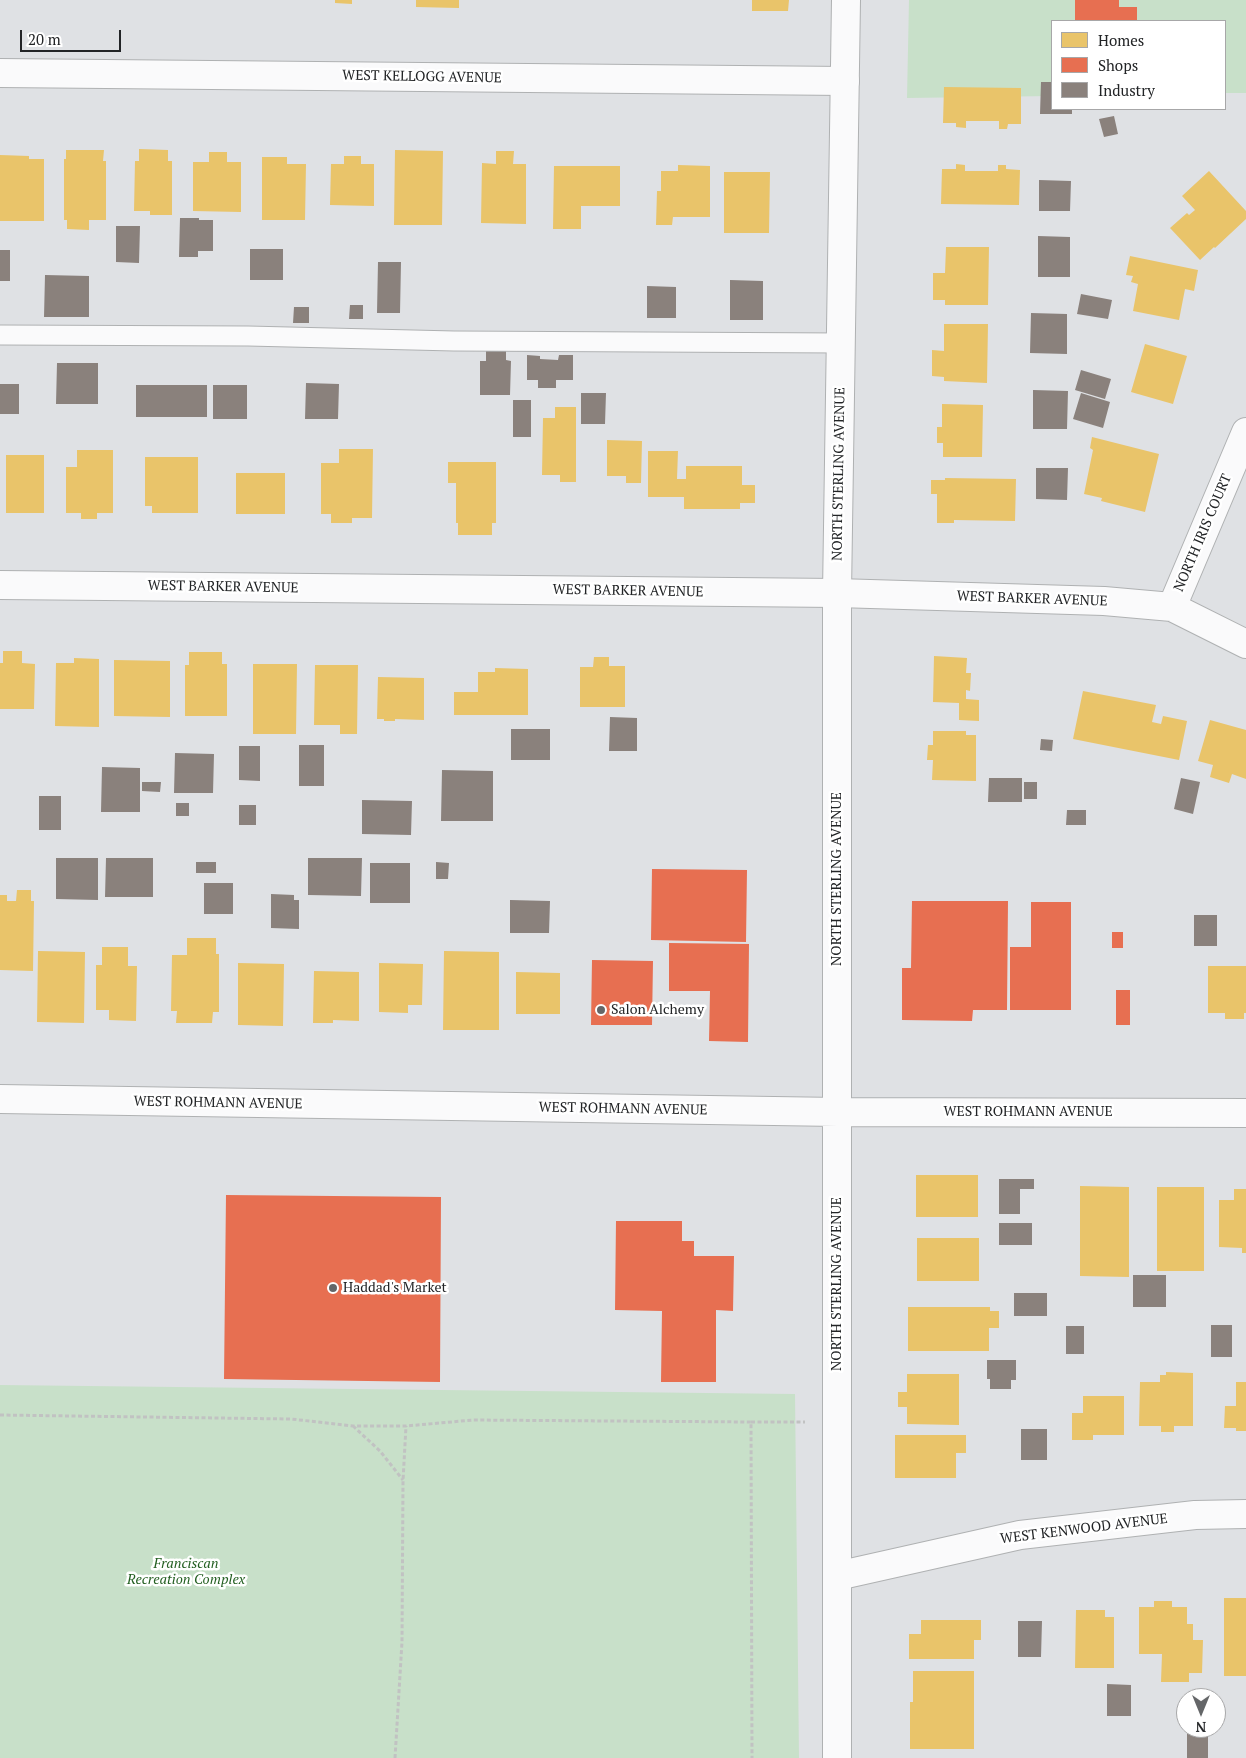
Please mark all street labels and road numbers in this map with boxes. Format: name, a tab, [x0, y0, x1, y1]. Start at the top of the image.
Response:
street label: WEST KELLOGG AVENUE	[342, 67, 502, 87]
street label: NORTH STERLING AVENUE	[829, 387, 849, 561]
street label: NORTH IRIS COURT	[1171, 472, 1235, 594]
street label: WEST BARKER AVENUE	[147, 577, 299, 597]
street label: WEST BARKER AVENUE	[552, 581, 704, 601]
street label: WEST BARKER AVENUE	[956, 588, 1108, 610]
street label: NORTH STERLING AVENUE	[829, 792, 845, 966]
street label: WEST ROHMANN AVENUE	[133, 1093, 303, 1113]
street label: WEST ROHMANN AVENUE	[538, 1099, 708, 1119]
street label: WEST ROHMANN AVENUE	[943, 1104, 1113, 1120]
street label: NORTH STERLING AVENUE	[829, 1197, 845, 1371]
street label: WEST KENWOOD AVENUE	[999, 1510, 1169, 1548]

